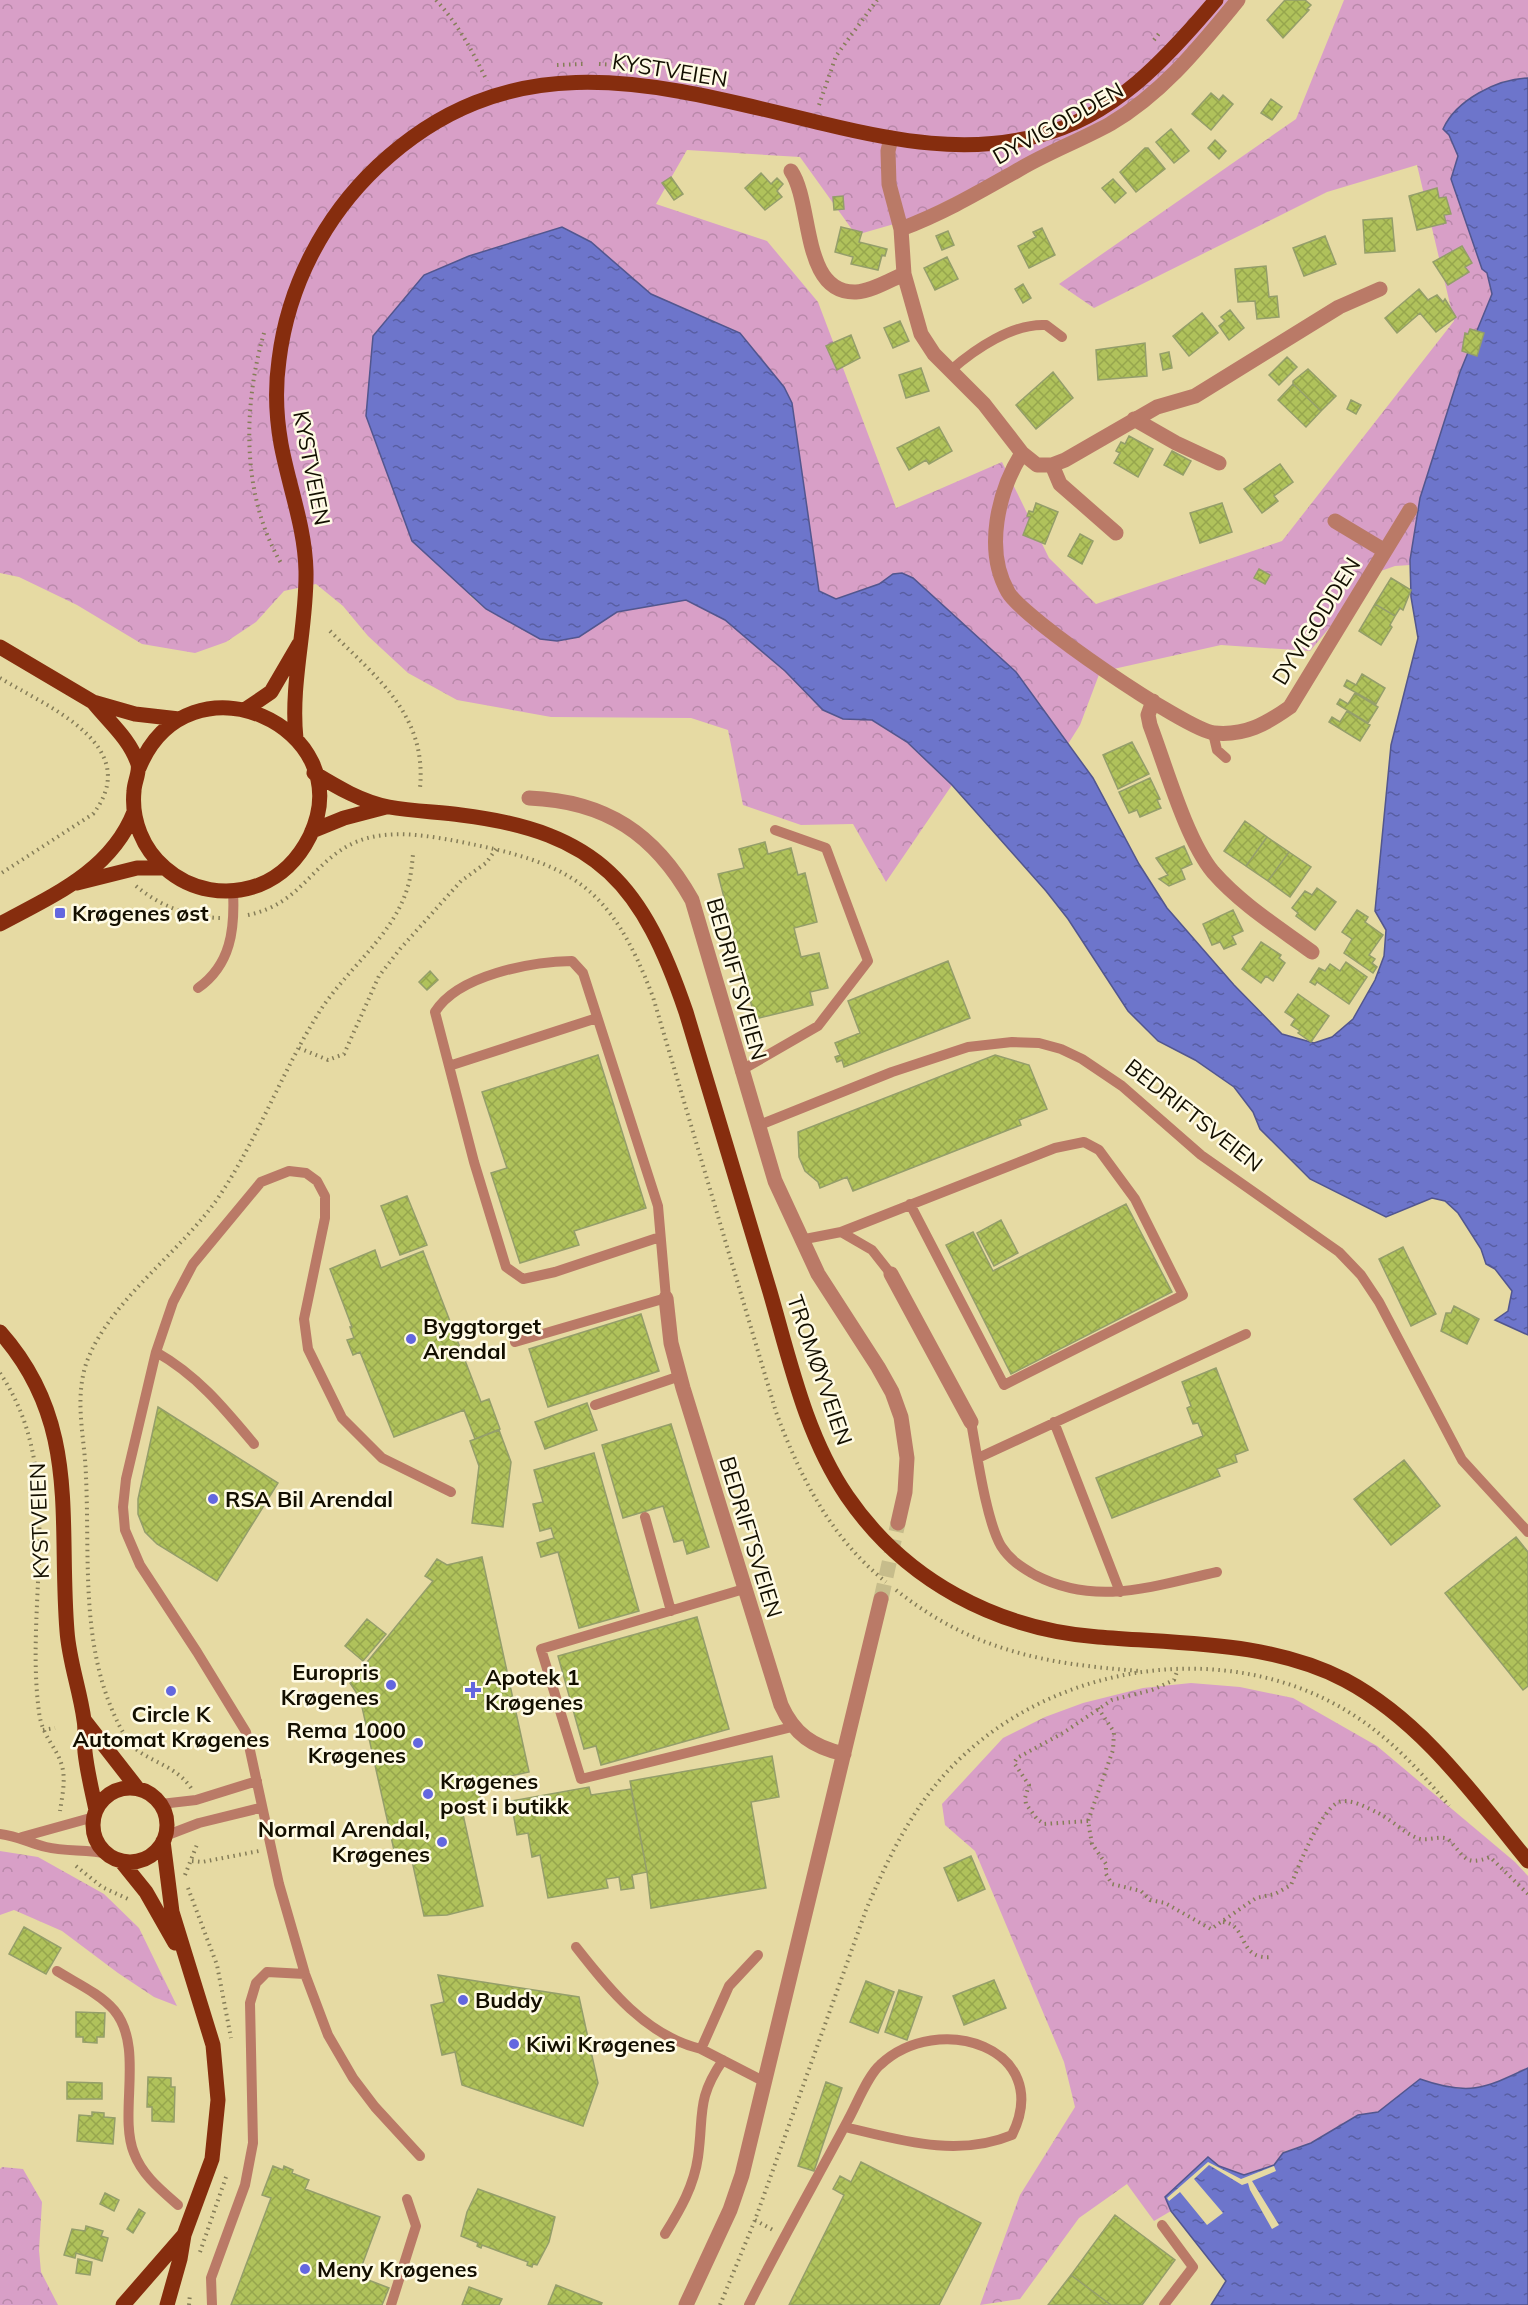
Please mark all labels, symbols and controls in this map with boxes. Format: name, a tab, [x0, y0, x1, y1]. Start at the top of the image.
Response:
street label: KYSTVEIEN	[610, 47, 730, 93]
street label: DYVIGODDEN	[988, 76, 1128, 170]
street label: KYSTVEIEN	[287, 408, 337, 528]
street label: DYVIGODDEN	[1266, 552, 1366, 690]
street label: BEDRIFTSVEIEN	[700, 895, 774, 1063]
place label: Krøgenes øst	[72, 899, 209, 927]
marker: Krøgenes øst	[53, 906, 67, 920]
street label: BEDRIFTSVEIEN	[1119, 1052, 1269, 1178]
street label: TROMØYVEIEN	[781, 1291, 859, 1449]
place label: Byggtorget Arendal	[423, 1312, 541, 1365]
marker: Byggtorget Arendal	[404, 1332, 418, 1346]
street label: BEDRIFTSVEIEN	[713, 1453, 789, 1621]
street label: KYSTVEIEN	[23, 1462, 55, 1580]
place label: RSA Bil Arendal	[225, 1485, 393, 1513]
marker: RSA Bil Arendal	[206, 1492, 220, 1506]
place label: Europris Krøgenes	[281, 1658, 379, 1711]
place label: Apotek 1 Krøgenes	[485, 1663, 583, 1716]
marker: Europris Krøgenes	[384, 1678, 398, 1692]
marker: Apotek 1 Krøgenes	[466, 1683, 480, 1697]
marker: Circle K Automat Krøgenes	[164, 1684, 178, 1698]
place label: Circle K Automat Krøgenes	[73, 1700, 269, 1753]
place label: Rema 1000 Krøgenes	[287, 1716, 406, 1769]
marker: Rema 1000 Krøgenes	[411, 1736, 425, 1750]
place label: Krøgenes post i butikk	[440, 1767, 570, 1820]
marker: Krøgenes post i butikk	[421, 1787, 435, 1801]
place label: Normal Arendal, Krøgenes	[258, 1815, 430, 1868]
marker: Normal Arendal, Krøgenes	[435, 1835, 449, 1849]
place label: Buddy	[475, 1986, 543, 2014]
marker: Buddy	[456, 1993, 470, 2007]
place label: Kiwi Krøgenes	[526, 2030, 676, 2058]
marker: Kiwi Krøgenes	[507, 2037, 521, 2051]
place label: Meny Krøgenes	[317, 2255, 478, 2283]
marker: Meny Krøgenes	[298, 2262, 312, 2276]

